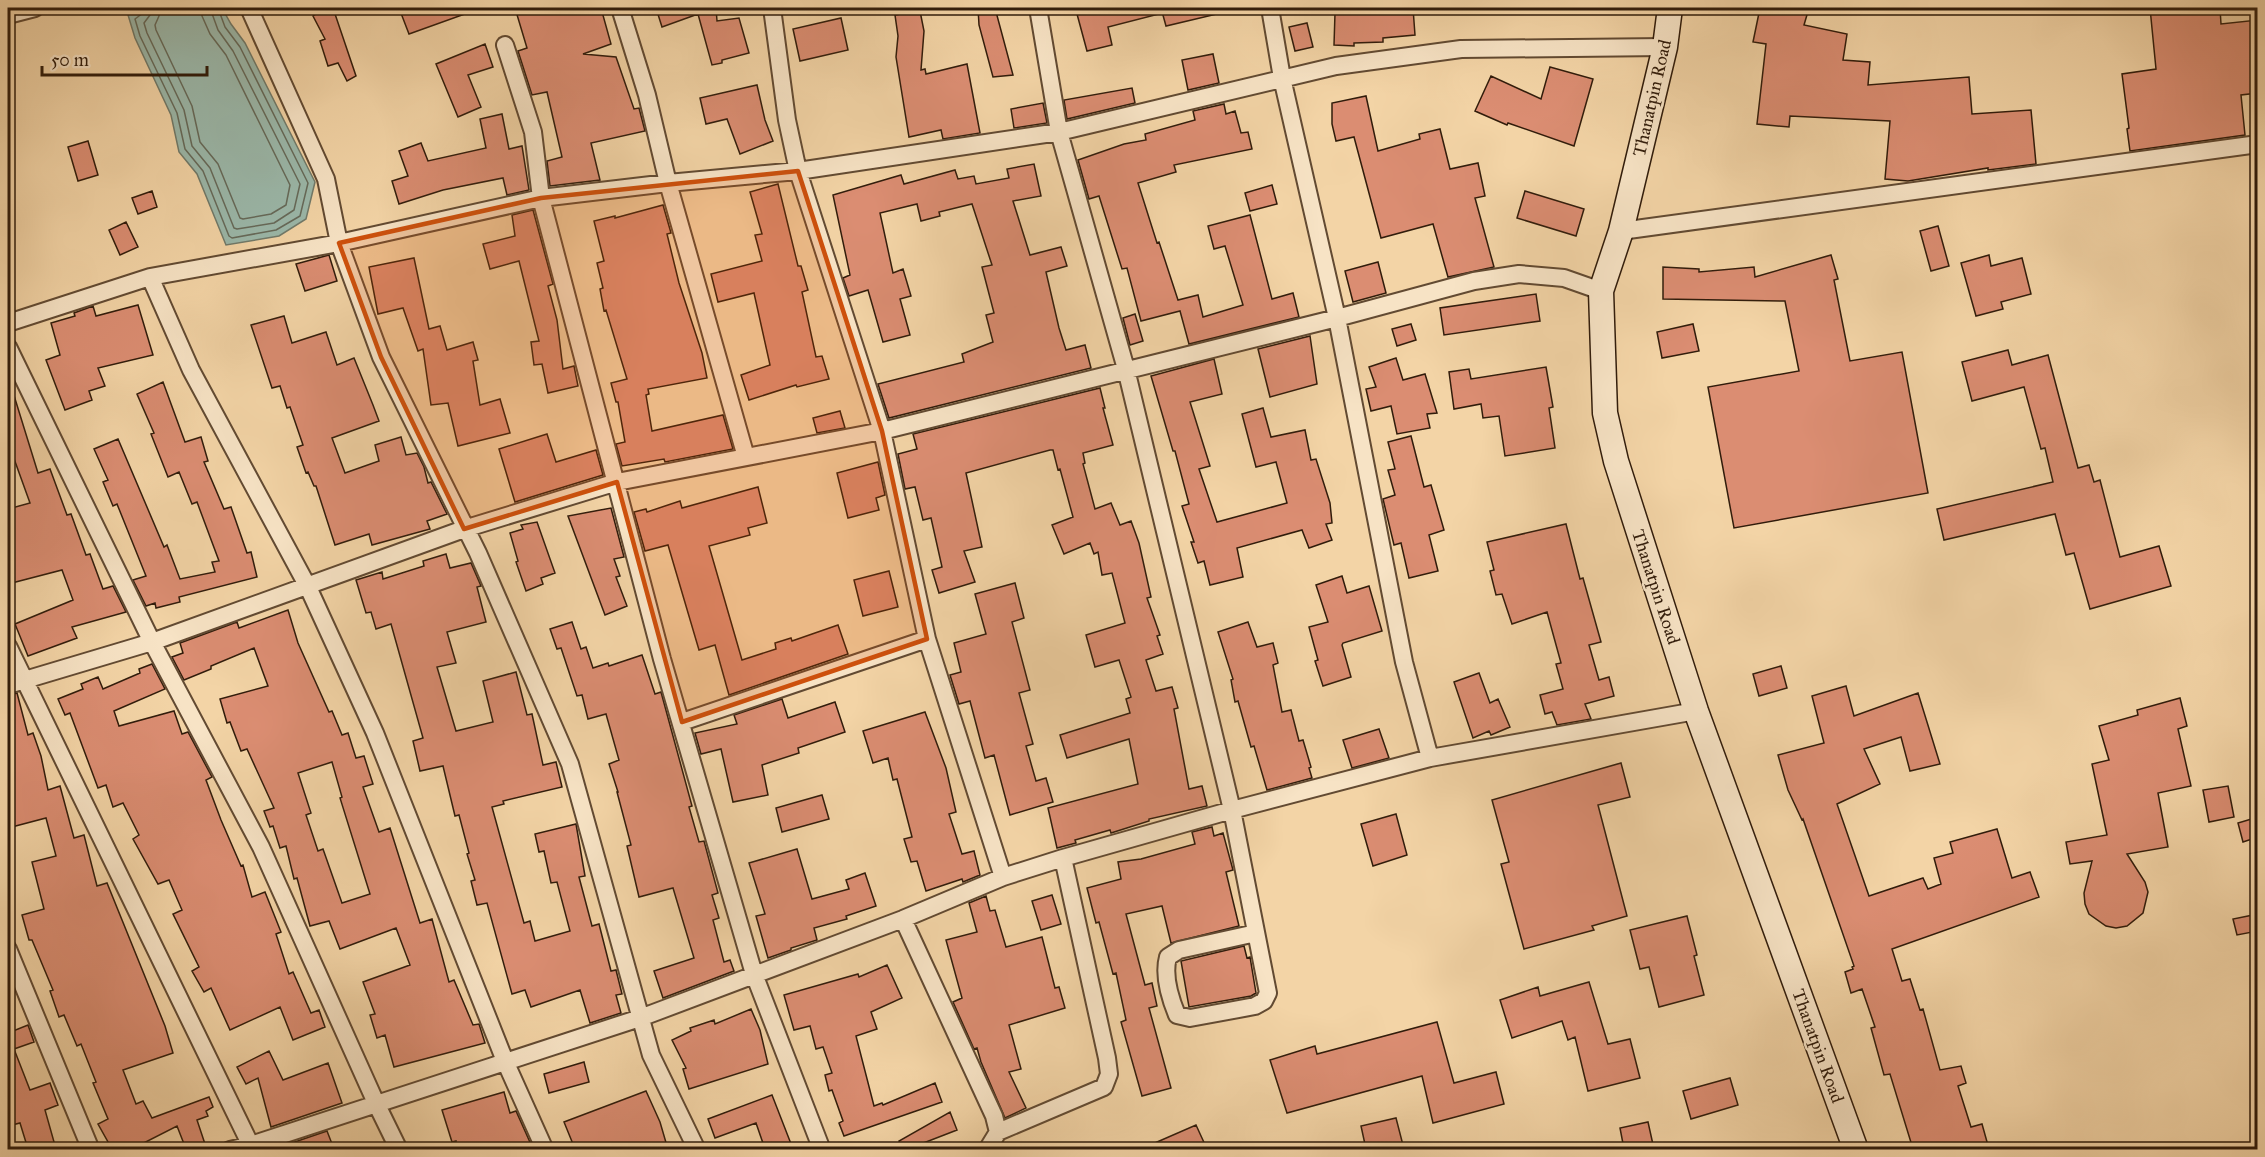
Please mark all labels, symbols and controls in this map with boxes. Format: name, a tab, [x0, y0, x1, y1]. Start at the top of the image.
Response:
street label: Thanatpin Road	[1628, 37, 1676, 159]
scale bar	[42, 39, 207, 77]
text: 50 m	[51, 49, 89, 71]
street label: Thanatpin Road	[1627, 527, 1685, 647]
street label: Thanatpin Road	[1787, 986, 1849, 1106]

